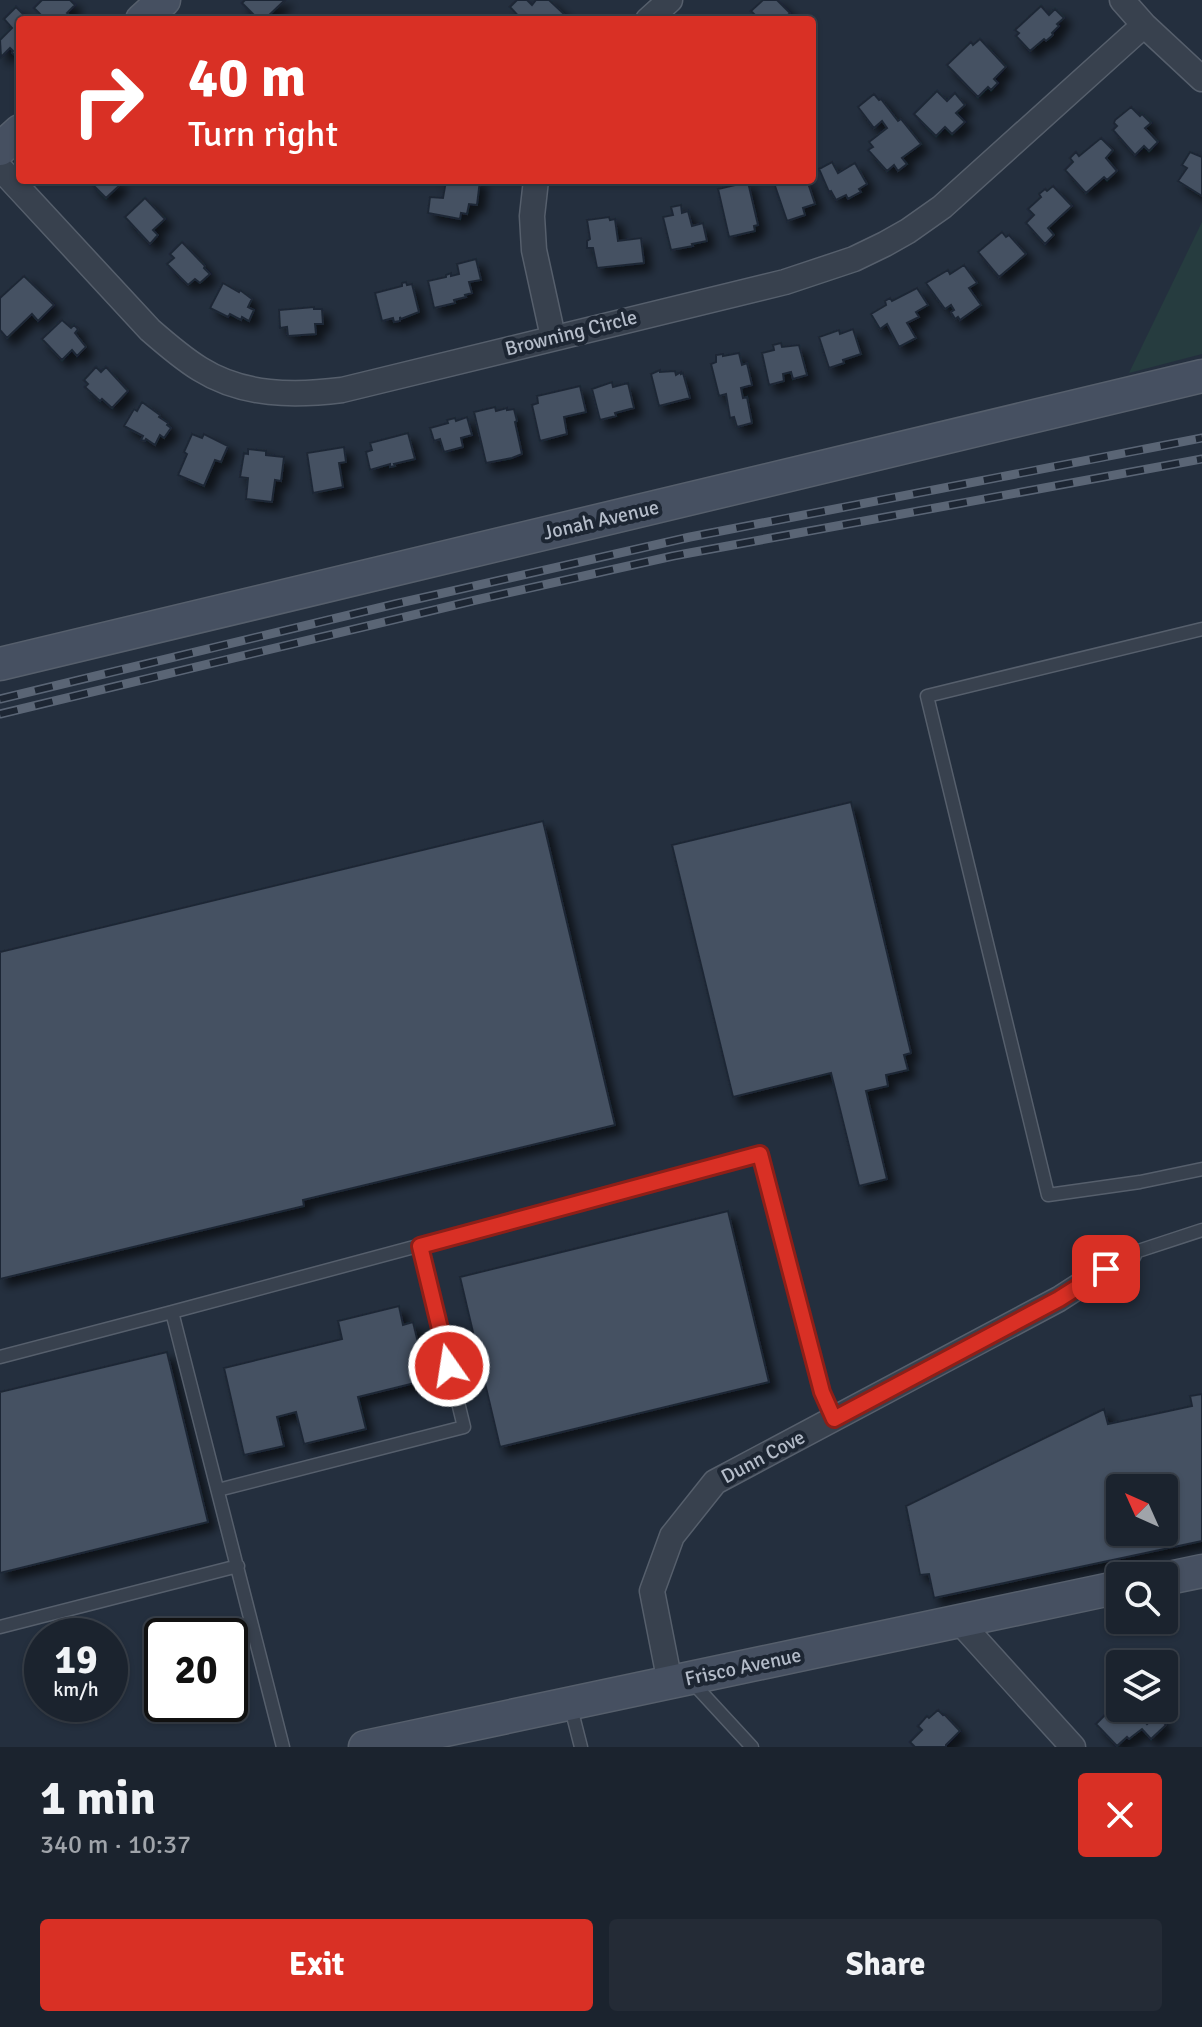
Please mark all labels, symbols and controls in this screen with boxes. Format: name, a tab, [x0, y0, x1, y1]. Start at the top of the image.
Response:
text: 40 m	[188, 43, 306, 112]
icon: right	[56, 48, 160, 152]
text: Turn right	[188, 112, 338, 157]
street label: Browning Circle	[502, 305, 640, 361]
street label: Jonah Avenue	[541, 495, 661, 545]
pin	[1072, 1235, 1140, 1303]
icon: arrive	[1084, 1247, 1128, 1291]
position arrow	[407, 1324, 491, 1408]
street label: Dunn Cove	[717, 1425, 809, 1489]
north arrow	[1106, 1474, 1178, 1546]
map controls	[1106, 1474, 1178, 1722]
button: search	[1106, 1562, 1178, 1634]
speed limit sign: 20	[144, 1618, 248, 1722]
text: 19	[54, 1635, 98, 1685]
street label: Frisco Avenue	[682, 1642, 804, 1692]
button: layers	[1106, 1650, 1178, 1722]
text: km/h	[53, 1677, 99, 1702]
text: 1 min	[40, 1769, 156, 1828]
button: close	[1078, 1773, 1162, 1857]
text: 340 m · 10:37	[40, 1829, 191, 1861]
button: Exit	[40, 1919, 593, 2011]
button: Share	[609, 1919, 1162, 2011]

